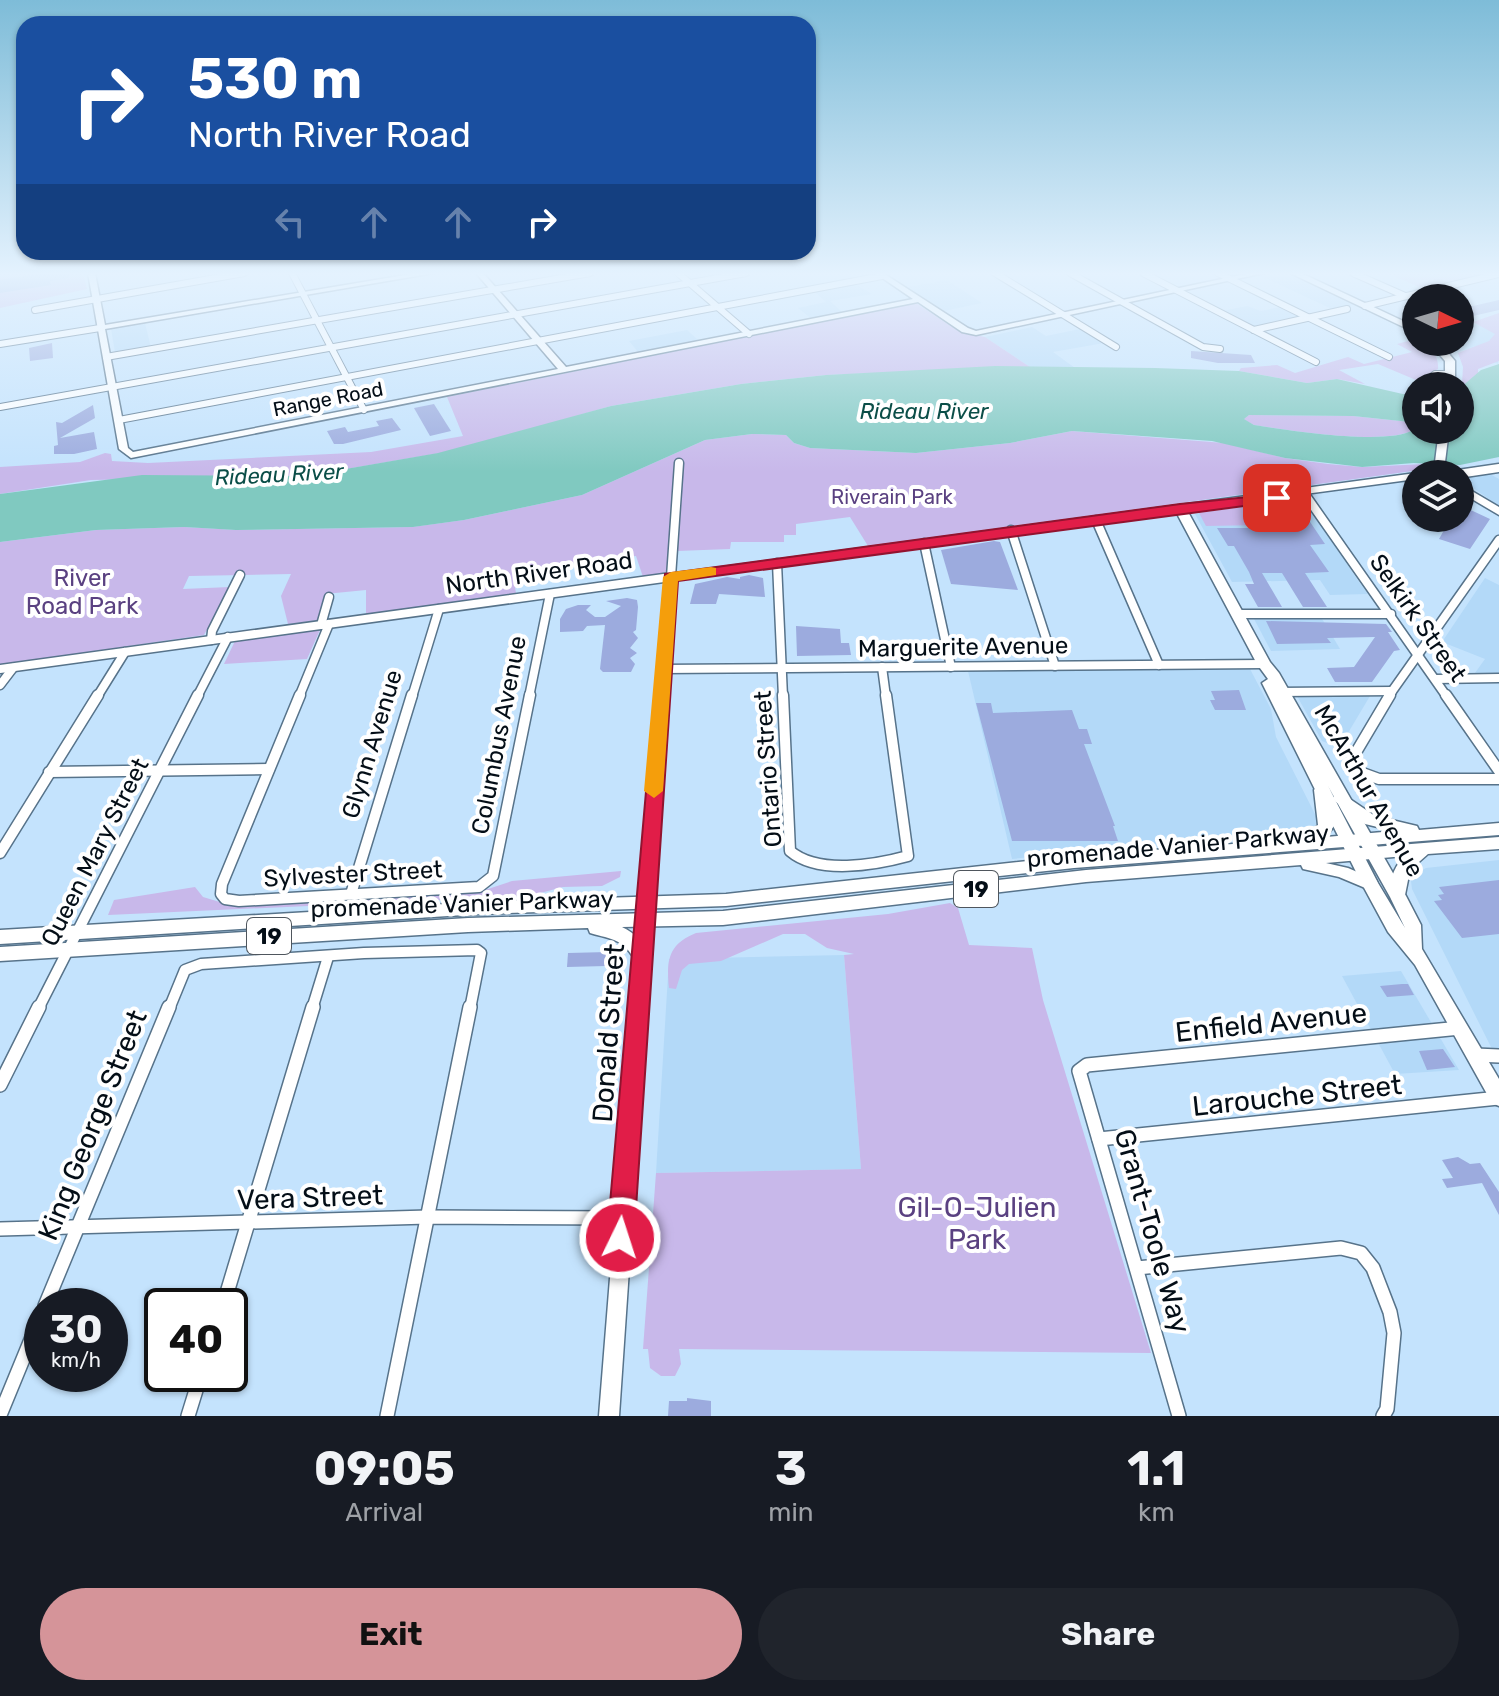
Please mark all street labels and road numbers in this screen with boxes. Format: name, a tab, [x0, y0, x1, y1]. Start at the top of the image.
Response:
street label: Range Road	[271, 377, 385, 421]
street label: North River Road	[444, 546, 634, 600]
street label: Selkirk Street	[1364, 549, 1472, 687]
street label: Marguerite Avenue	[858, 631, 1068, 663]
street label: Columbus Avenue	[466, 633, 532, 837]
street label: Glynn Avenue	[336, 666, 408, 822]
street label: Ontario Street	[749, 690, 787, 848]
street label: McArthur Avenue	[1308, 700, 1430, 882]
street label: Queen Mary Street	[35, 753, 155, 951]
street label: promenade Vanier Parkway	[1026, 819, 1330, 873]
street label: Sylvester Street	[263, 855, 443, 893]
road number: 19	[954, 871, 998, 907]
street label: promenade Vanier Parkway	[310, 885, 614, 923]
road number: 19	[247, 918, 291, 954]
street label: Donald Street	[586, 943, 631, 1123]
street label: Enfield Avenue	[1174, 996, 1368, 1049]
street label: King George Street	[31, 1005, 154, 1245]
street label: Larouche Street	[1191, 1068, 1404, 1123]
street label: Grant-Toole Way	[1108, 1125, 1197, 1337]
street label: Vera Street	[236, 1178, 384, 1217]

